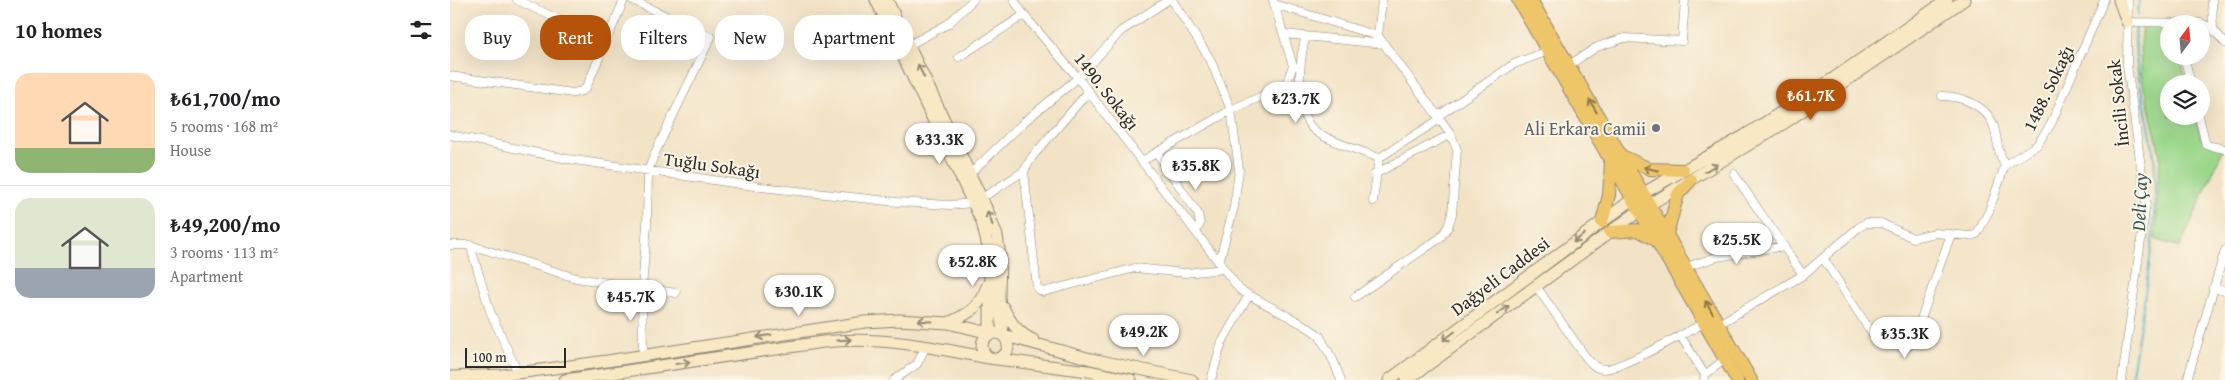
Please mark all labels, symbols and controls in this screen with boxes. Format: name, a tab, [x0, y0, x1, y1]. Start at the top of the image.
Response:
text: 10 homes	[15, 15, 102, 46]
chip: Buy	[465, 15, 530, 60]
chip: Rent	[540, 15, 611, 60]
chip: Filters	[621, 15, 705, 60]
chip: New	[715, 15, 784, 60]
chip: Apartment	[794, 15, 913, 60]
north arrow	[2160, 15, 2210, 65]
map controls	[2160, 15, 2210, 125]
icon: filters	[407, 16, 435, 44]
street label: 1488. Sokağı	[2016, 40, 2080, 136]
street label: 1490. Sokağı	[1068, 46, 1146, 136]
street label: İncili Sokak	[2100, 57, 2136, 148]
one-way arrow	[916, 64, 926, 79]
button: layers	[2160, 75, 2210, 125]
pin: ₺61.7K	[1770, 78, 1852, 121]
pin: ₺23.7K	[1255, 82, 1337, 124]
text: ₺61,700/mo	[170, 83, 280, 114]
text: ₺61.7K	[1787, 83, 1835, 107]
text: ₺23.7K	[1272, 86, 1320, 110]
icon: home	[55, 93, 115, 153]
one-way arrow	[1587, 100, 1597, 114]
text: 5 rooms · 168 m²	[170, 114, 278, 138]
place label: Ali Erkara Camii	[1524, 115, 1646, 142]
pin: ₺33.3K	[899, 122, 981, 165]
marker: Ali Erkara Camii	[1650, 122, 1662, 134]
text: ₺33.3K	[916, 127, 964, 151]
text: House	[170, 138, 211, 162]
street label: Tuğlu Sokağı	[662, 145, 762, 185]
pin: ₺35.8K	[1155, 148, 1237, 191]
text: ₺35.8K	[1172, 153, 1220, 177]
one-way arrow	[1704, 162, 1718, 172]
one-way arrow	[1643, 164, 1659, 173]
water label: Deli Çay	[2124, 172, 2154, 233]
text: ₺49,200/mo	[170, 209, 280, 240]
one-way arrow	[985, 211, 994, 226]
icon: home	[55, 218, 115, 278]
pin: ₺25.5K	[1696, 222, 1778, 265]
text: ₺25.5K	[1713, 227, 1761, 251]
street label: Dağyeli Caddesi	[1445, 230, 1555, 322]
one-way arrow	[1573, 233, 1586, 244]
text: 3 rooms · 113 m²	[170, 240, 278, 264]
pin: ₺52.8K	[932, 244, 1014, 287]
text: ₺52.8K	[949, 249, 997, 273]
text: Apartment	[170, 264, 243, 288]
pin: ₺30.1K	[758, 274, 840, 317]
text: ₺30.1K	[775, 279, 823, 303]
pin: ₺45.7K	[590, 280, 672, 322]
text: ₺45.7K	[607, 284, 655, 308]
one-way arrow	[1704, 301, 1714, 315]
one-way arrow	[1496, 305, 1510, 315]
pin: ₺49.2K	[1103, 314, 1185, 357]
pin: ₺35.3K	[1864, 316, 1946, 359]
one-way arrow	[918, 317, 934, 326]
text: ₺49.2K	[1120, 319, 1168, 343]
text: ₺35.3K	[1881, 321, 1929, 345]
one-way arrow	[1443, 330, 1456, 341]
one-way arrow	[756, 331, 772, 341]
one-way arrow	[835, 336, 851, 345]
scale bar	[465, 345, 566, 368]
text: 100 m	[472, 347, 507, 367]
one-way arrow	[674, 357, 690, 367]

